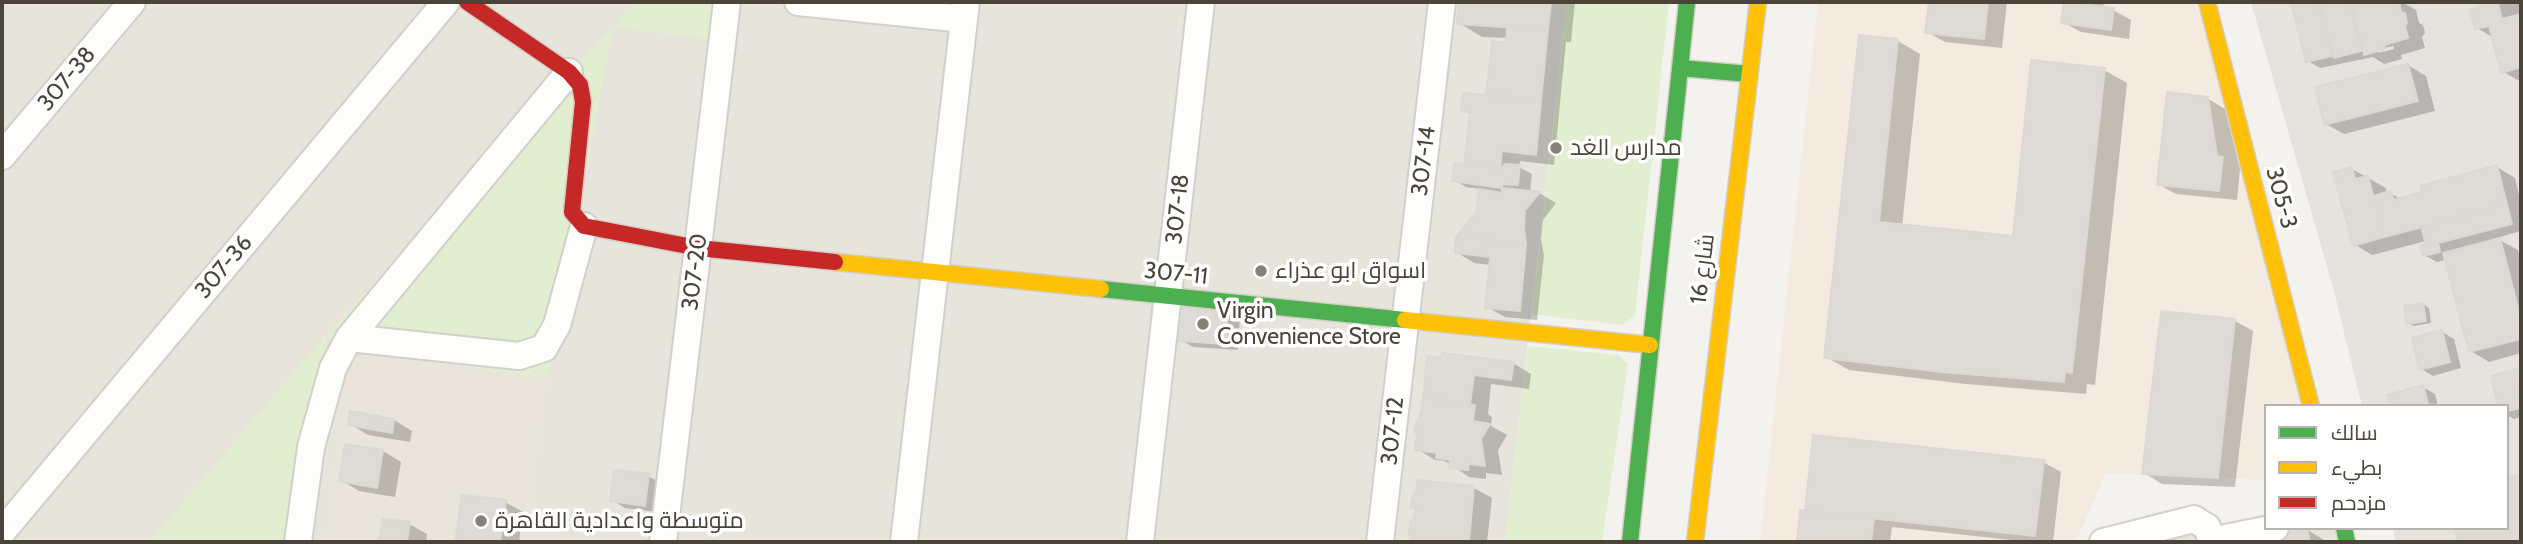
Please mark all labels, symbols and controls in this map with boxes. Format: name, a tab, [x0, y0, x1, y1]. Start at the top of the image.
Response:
street label: 307-38	[32, 41, 102, 117]
street label: 307-14	[1406, 125, 1442, 197]
place label: مدارس الغد	[1570, 134, 1682, 162]
marker: مدارس الغد	[1548, 140, 1564, 156]
street label: 305-3	[2260, 164, 2302, 232]
street label: 307-18	[1161, 173, 1195, 245]
street label: 307-36	[190, 230, 258, 304]
street label: 307-20	[677, 232, 713, 312]
street label: شارع 16	[1685, 232, 1721, 306]
street label: 307-11	[1143, 257, 1209, 291]
place label: اسواق ابو عذراء	[1275, 257, 1426, 285]
marker: اسواق ابو عذراء	[1253, 263, 1269, 279]
place label: Virgin Convenience Store	[1217, 297, 1401, 351]
marker: Virgin Convenience Store	[1195, 316, 1211, 332]
street label: 307-12	[1376, 396, 1410, 466]
legend	[2264, 404, 2509, 530]
text: سالك	[2331, 420, 2378, 445]
text: بطيء	[2331, 455, 2382, 480]
text: مزدحم	[2331, 490, 2386, 515]
place label: متوسطة واعدادية القاهرة	[495, 507, 744, 535]
marker: متوسطة واعدادية القاهرة	[473, 513, 489, 529]

